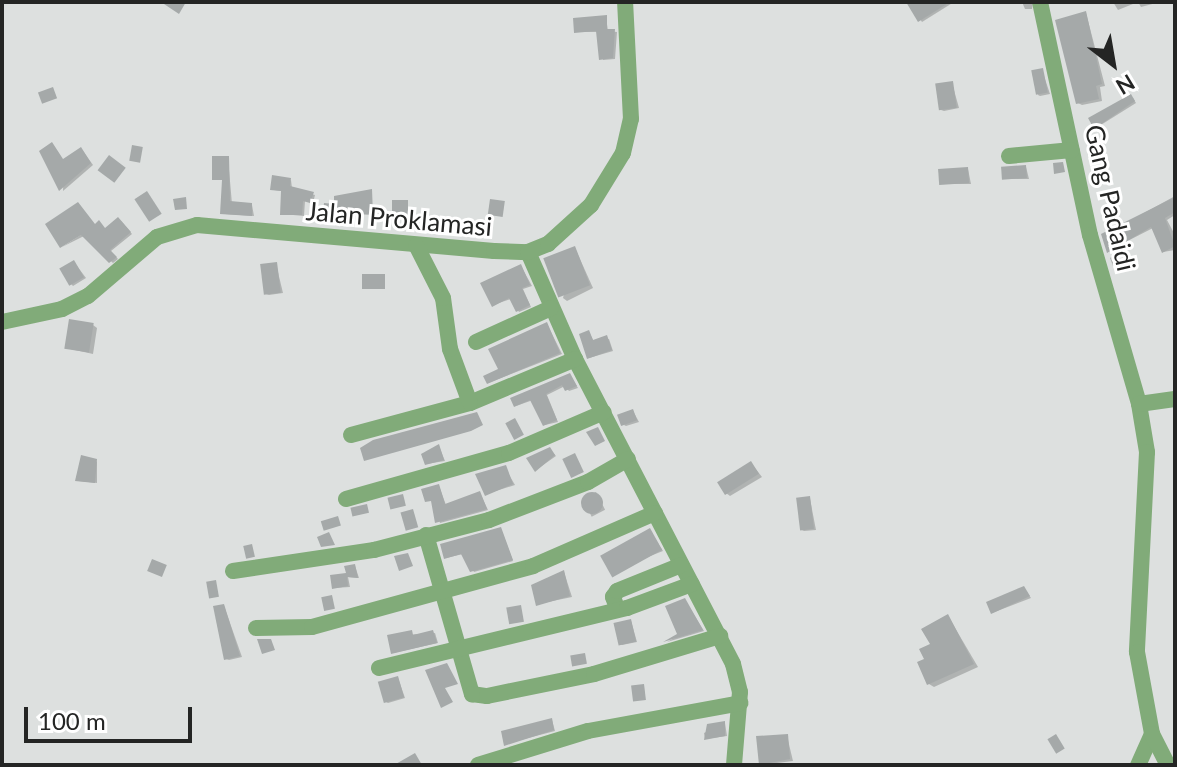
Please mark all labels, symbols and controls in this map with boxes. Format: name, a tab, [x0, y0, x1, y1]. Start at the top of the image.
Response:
north arrow	[1073, 24, 1153, 104]
text: N	[1111, 69, 1140, 101]
street label: Gang Padaidi	[1078, 122, 1142, 274]
street label: Jalan Proklamasi	[305, 195, 493, 243]
scale bar	[28, 691, 196, 741]
text: 100 m	[38, 706, 106, 735]

